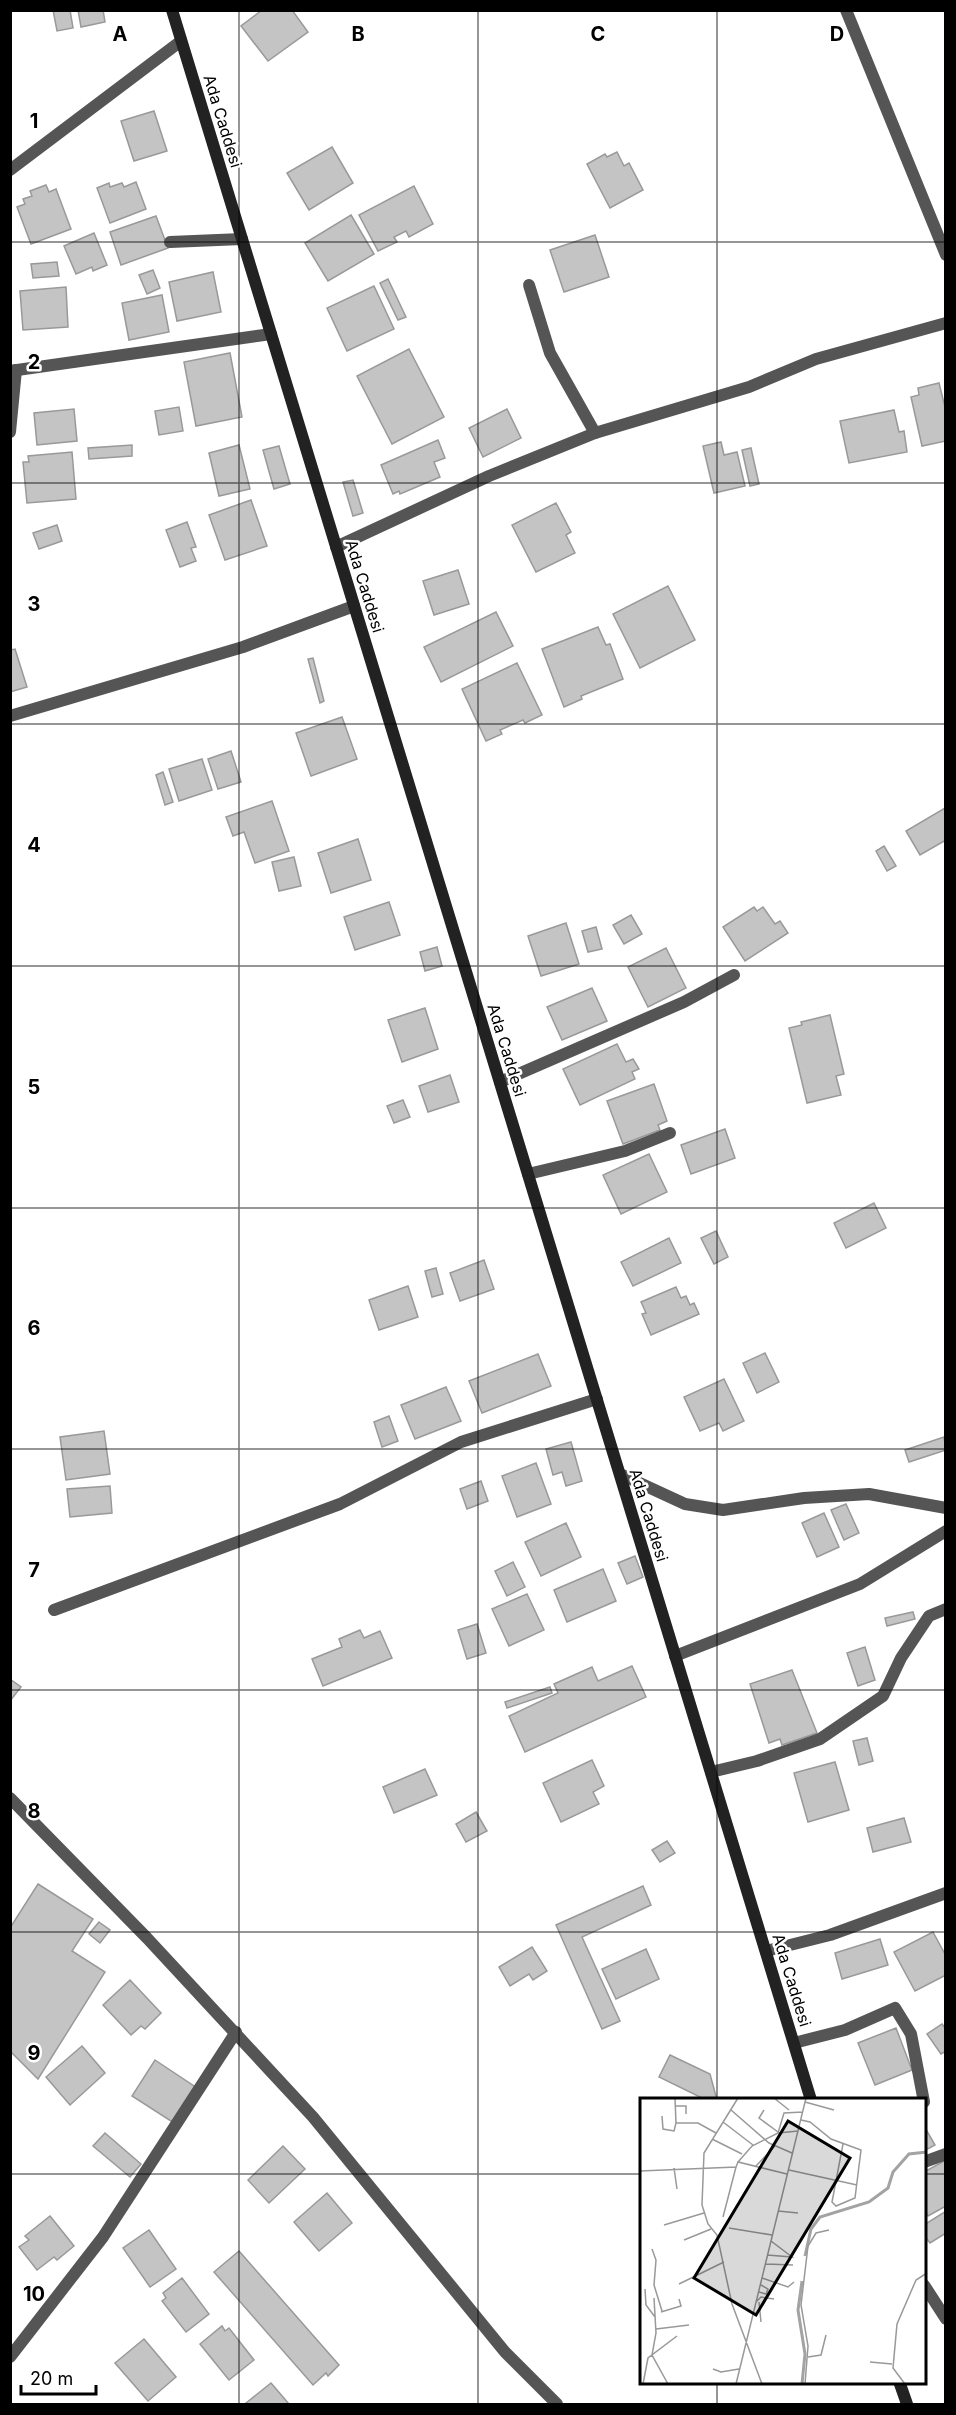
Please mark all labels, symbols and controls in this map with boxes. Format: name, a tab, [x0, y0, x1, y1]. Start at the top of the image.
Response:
text: A	[113, 22, 128, 46]
text: B	[351, 22, 365, 46]
text: C	[591, 22, 605, 46]
text: D	[830, 22, 844, 46]
street label: Ada Caddesi	[199, 72, 247, 170]
text: 1	[30, 109, 38, 133]
text: 2	[28, 350, 40, 374]
street label: Ada Caddesi	[341, 537, 389, 635]
text: 3	[28, 592, 40, 616]
text: 4	[27, 833, 41, 857]
street label: Ada Caddesi	[483, 1001, 531, 1099]
text: 5	[28, 1075, 40, 1099]
text: 6	[28, 1316, 41, 1340]
street label: Ada Caddesi	[625, 1466, 673, 1564]
text: 7	[28, 1558, 40, 1582]
text: 8	[27, 1799, 41, 1823]
street label: Ada Caddesi	[768, 1931, 816, 2029]
text: 9	[28, 2041, 41, 2065]
inset map	[640, 2098, 926, 2385]
text: 10	[23, 2282, 45, 2306]
scale bar	[21, 2358, 96, 2396]
text: 20 m	[30, 2368, 73, 2389]

